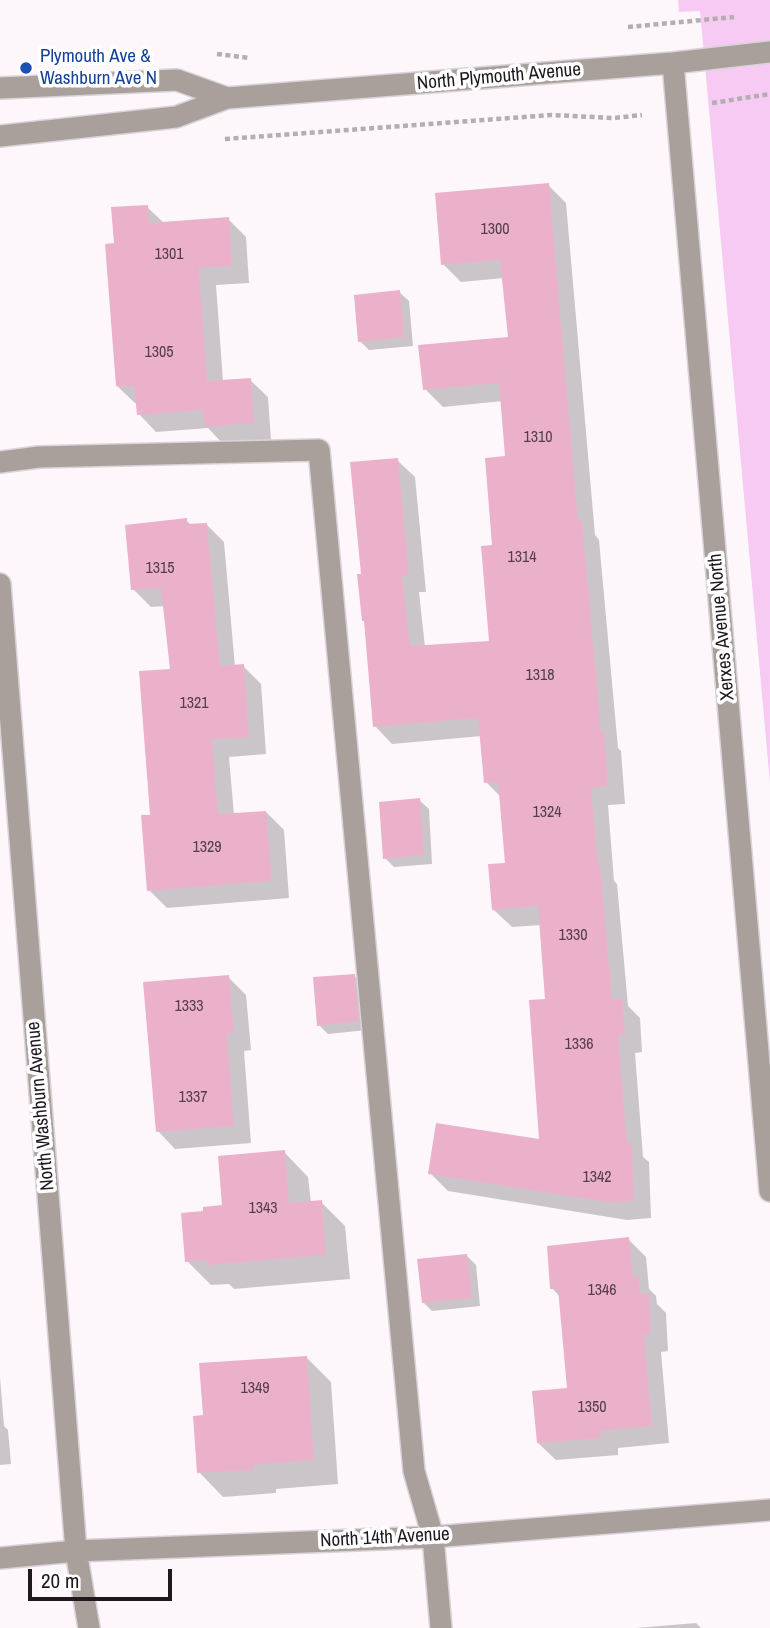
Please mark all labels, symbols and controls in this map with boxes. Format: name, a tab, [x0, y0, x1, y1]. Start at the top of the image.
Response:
place label: Plymouth Ave & Washburn Ave N	[40, 46, 157, 90]
street label: North Plymouth Avenue	[416, 58, 582, 96]
marker: Plymouth Ave & Washburn Ave N	[18, 60, 34, 76]
house number: 1300	[480, 220, 510, 240]
house number: 1301	[154, 245, 184, 265]
house number: 1305	[144, 343, 174, 363]
house number: 1310	[523, 428, 553, 448]
house number: 1314	[507, 548, 537, 568]
street label: Xerxes Avenue North	[704, 553, 740, 701]
house number: 1315	[145, 559, 175, 579]
house number: 1318	[525, 666, 555, 686]
house number: 1321	[179, 694, 209, 714]
house number: 1324	[532, 803, 562, 823]
house number: 1329	[192, 838, 222, 858]
house number: 1330	[558, 926, 588, 946]
house number: 1333	[174, 997, 204, 1017]
street label: North Washburn Avenue	[22, 1020, 60, 1192]
house number: 1336	[564, 1035, 594, 1055]
house number: 1337	[178, 1088, 208, 1108]
house number: 1342	[582, 1168, 612, 1188]
house number: 1343	[248, 1199, 278, 1219]
house number: 1346	[587, 1281, 617, 1301]
house number: 1349	[240, 1379, 270, 1399]
house number: 1350	[577, 1398, 607, 1418]
street label: North 14th Avenue	[320, 1523, 450, 1553]
scale bar	[32, 1554, 175, 1598]
text: 20 m	[41, 1566, 79, 1595]

